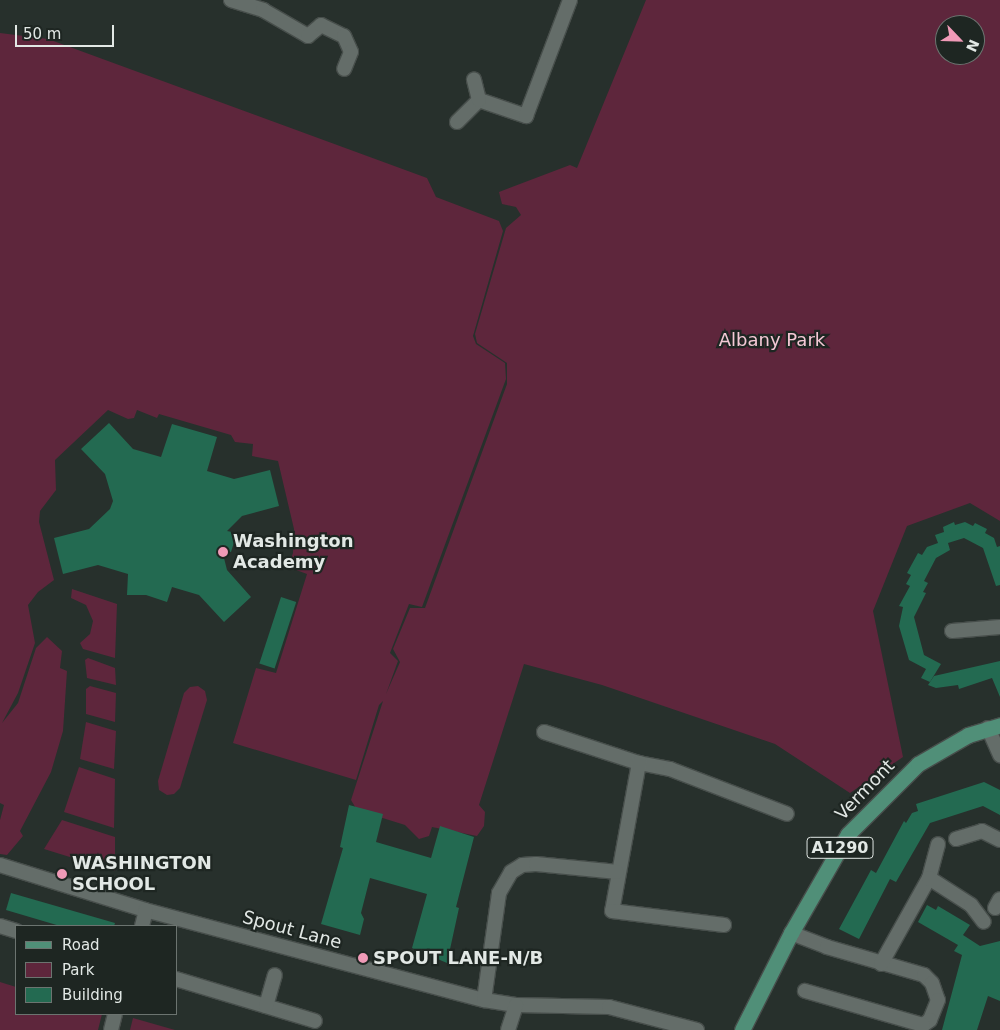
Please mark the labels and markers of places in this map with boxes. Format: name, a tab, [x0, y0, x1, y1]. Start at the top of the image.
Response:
place label: Washington Academy	[233, 531, 354, 574]
marker: Washington Academy	[217, 546, 229, 558]
place label: WASHINGTON SCHOOL	[72, 853, 212, 896]
marker: WASHINGTON SCHOOL	[56, 868, 68, 880]
place label: SPOUT LANE-N/B	[373, 947, 543, 969]
marker: SPOUT LANE-N/B	[357, 952, 369, 964]

